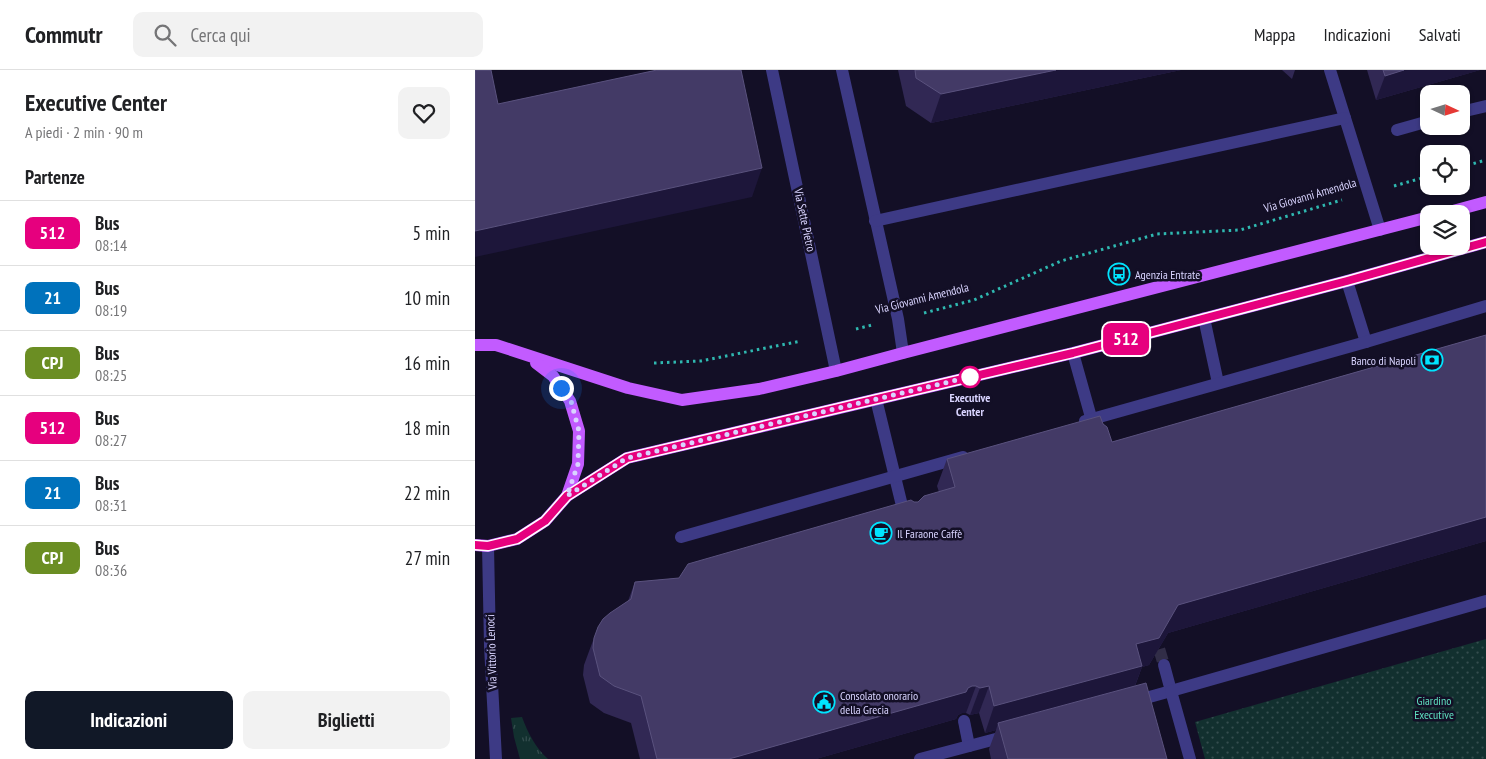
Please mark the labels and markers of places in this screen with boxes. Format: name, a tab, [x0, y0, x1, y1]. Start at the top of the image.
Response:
bus stop icon: Agenzia Entrate	[1107, 262, 1131, 286]
place label: Agenzia Entrate	[1135, 267, 1200, 282]
bank icon: Banco di Napoli	[1420, 348, 1444, 372]
place label: Banco di Napoli	[1351, 353, 1416, 368]
marker: Executive Center	[959, 366, 981, 388]
place label: Executive Center	[950, 390, 990, 419]
cafe icon: Il Faraone Caffè	[869, 521, 893, 545]
place label: Il Faraone Caffè	[897, 526, 962, 541]
place label: Consolato onorario della Grecia	[840, 688, 918, 717]
public building icon: Consolato onorario della Grecia	[812, 690, 836, 714]

